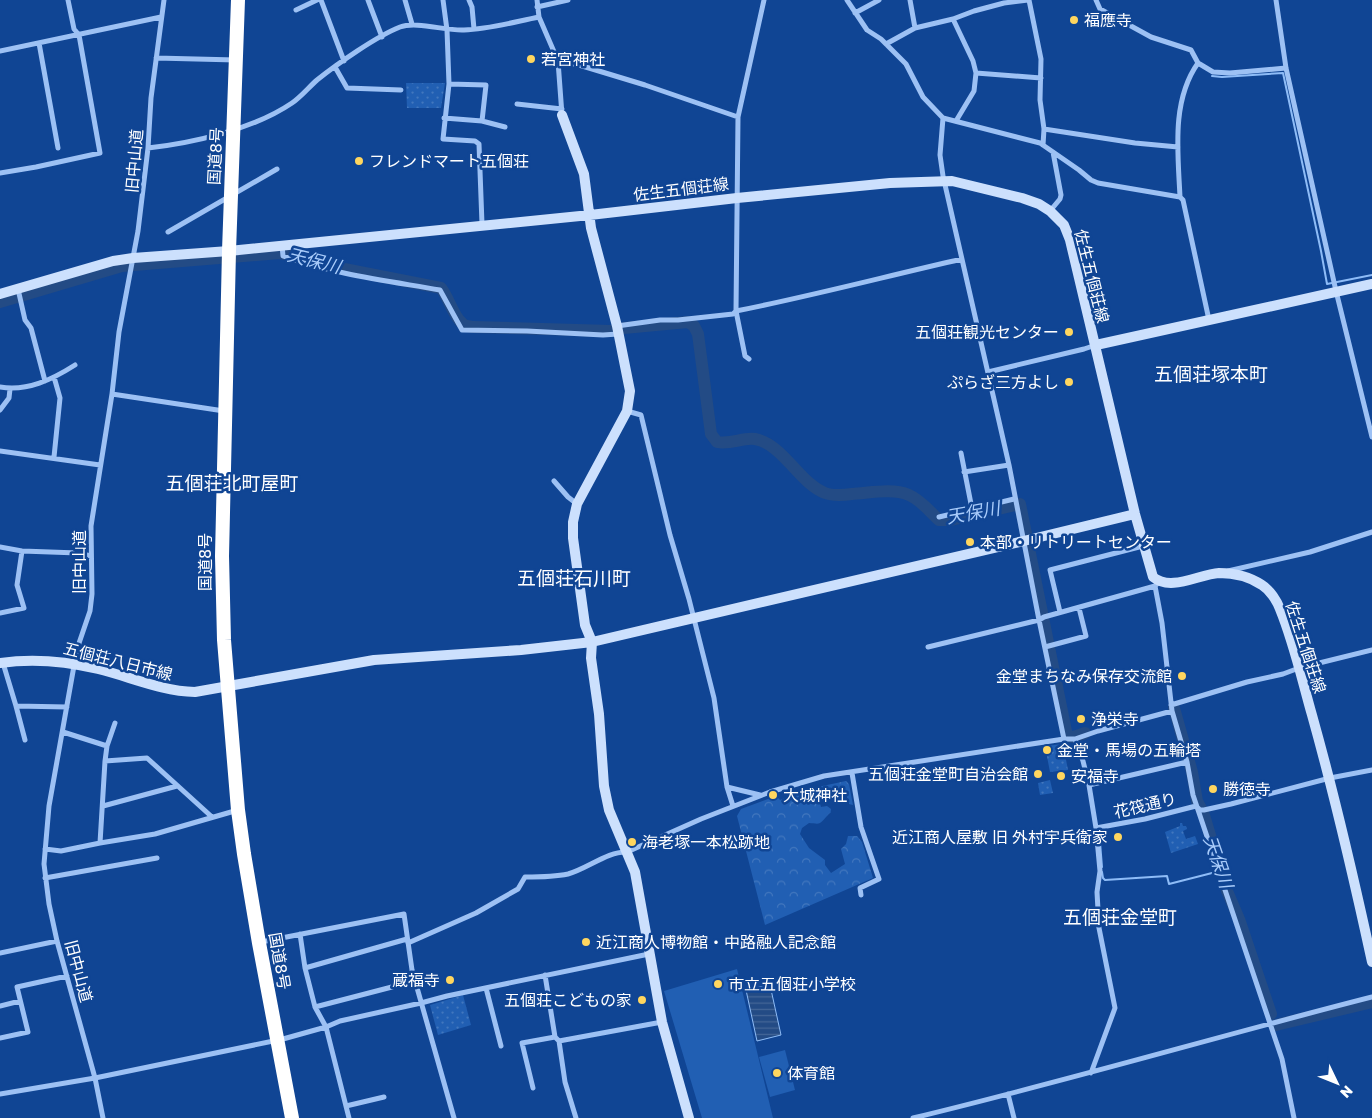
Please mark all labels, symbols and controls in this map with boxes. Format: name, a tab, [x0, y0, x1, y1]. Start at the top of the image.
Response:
place label: 福應寺	[1084, 10, 1132, 30]
marker: 福應寺	[1068, 14, 1080, 26]
place label: 若宮神社	[541, 49, 605, 69]
marker: 若宮神社	[525, 53, 537, 65]
street label: 国道8号	[204, 127, 226, 185]
street label: 旧中山道	[121, 128, 147, 194]
place label: フレンドマート五個荘	[369, 151, 529, 171]
marker: フレンドマート五個荘	[353, 155, 365, 167]
street label: 佐生五個荘線	[632, 173, 730, 205]
street label: 佐生五個荘線	[1071, 227, 1113, 325]
water label: 天保川	[285, 243, 345, 278]
place label: 五個荘観光センター	[915, 322, 1059, 342]
marker: 五個荘観光センター	[1063, 326, 1075, 338]
district label: 五個荘塚本町	[1154, 362, 1268, 385]
place label: ぷらざ三方よし	[947, 372, 1059, 392]
marker: ぷらざ三方よし	[1063, 376, 1075, 388]
district label: 五個荘北町屋町	[165, 471, 299, 494]
water label: 天保川	[944, 496, 1003, 528]
street label: 旧中山道	[69, 530, 89, 594]
place label: 本部・リトリートセンター	[980, 532, 1172, 552]
street label: 国道8号	[195, 533, 215, 591]
marker: 本部・リトリートセンター	[964, 536, 976, 548]
district label: 五個荘石川町	[517, 566, 631, 589]
street label: 佐生五個荘線	[1282, 598, 1330, 696]
street label: 五個荘八日市線	[61, 638, 175, 684]
place label: 金堂まちなみ保存交流館	[996, 666, 1172, 686]
marker: 金堂まちなみ保存交流館	[1176, 670, 1188, 682]
place label: 浄栄寺	[1091, 709, 1139, 729]
marker: 浄栄寺	[1075, 713, 1087, 725]
place label: 金堂・馬場の五輪塔	[1057, 740, 1201, 760]
marker: 金堂・馬場の五輪塔	[1041, 744, 1053, 756]
place label: 五個荘金堂町自治会館	[868, 764, 1028, 784]
place label: 安福寺	[1071, 766, 1119, 786]
marker: 五個荘金堂町自治会館	[1032, 768, 1044, 780]
marker: 安福寺	[1055, 770, 1067, 782]
place label: 勝徳寺	[1223, 779, 1271, 799]
marker: 勝徳寺	[1207, 783, 1219, 795]
place label: 大城神社	[783, 785, 847, 805]
street label: 花筏通り	[1112, 788, 1178, 822]
marker: 大城神社	[767, 789, 779, 801]
place label: 近江商人屋敷 旧 外村宇兵衛家	[892, 827, 1108, 847]
marker: 近江商人屋敷 旧 外村宇兵衛家	[1112, 831, 1124, 843]
place label: 海老塚一本松跡地	[642, 832, 770, 852]
water label: 天保川	[1200, 833, 1239, 893]
marker: 海老塚一本松跡地	[626, 836, 638, 848]
district label: 五個荘金堂町	[1063, 905, 1177, 928]
street label: 国道8号	[265, 931, 295, 991]
place label: 近江商人博物館・中路融人記念館	[596, 932, 836, 952]
marker: 近江商人博物館・中路融人記念館	[580, 936, 592, 948]
street label: 旧中山道	[61, 937, 97, 1005]
place label: 蔵福寺	[392, 970, 440, 990]
marker: 蔵福寺	[444, 974, 456, 986]
place label: 市立五個荘小学校	[728, 974, 856, 994]
marker: 市立五個荘小学校	[712, 978, 724, 990]
place label: 五個荘こどもの家	[504, 990, 632, 1010]
marker: 五個荘こどもの家	[636, 994, 648, 1006]
north arrow	[1312, 1058, 1362, 1108]
place label: 体育館	[787, 1063, 835, 1083]
marker: 体育館	[771, 1067, 783, 1079]
text: N	[1337, 1083, 1357, 1102]

